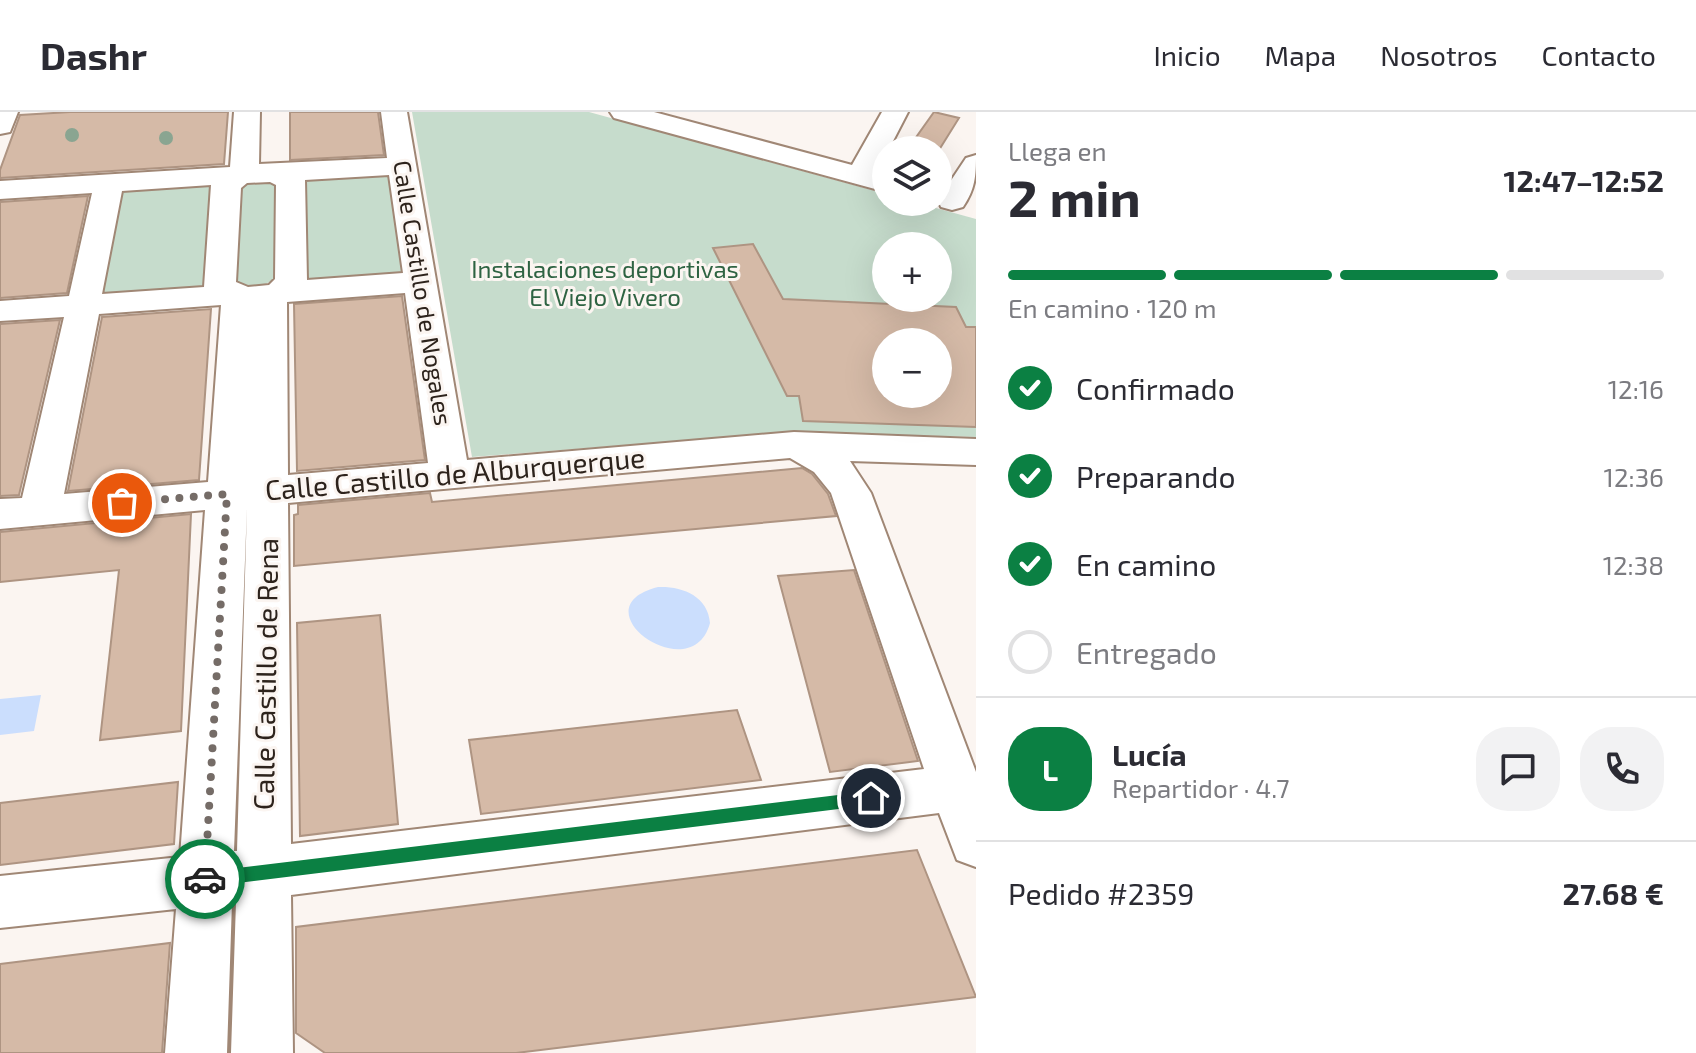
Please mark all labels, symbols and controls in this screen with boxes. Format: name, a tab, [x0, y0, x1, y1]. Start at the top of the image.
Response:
text: Dashr	[40, 32, 147, 78]
text: Inicio	[1154, 38, 1221, 72]
text: Mapa	[1265, 38, 1336, 72]
text: Nosotros	[1380, 38, 1498, 72]
text: Contacto	[1542, 38, 1656, 72]
text: Llega en	[1008, 135, 1107, 166]
map controls	[872, 136, 952, 408]
button: layers	[872, 136, 952, 216]
street label: Calle Castillo de Nogales	[388, 158, 459, 427]
text: 12:47–12:52	[1504, 162, 1664, 198]
text: 2 min	[1008, 165, 1141, 227]
button: +	[872, 232, 952, 312]
park label: Instalaciones deportivas El Viejo Vivero	[471, 254, 739, 311]
text: En camino · 120 m	[1008, 292, 1217, 323]
button: −	[872, 328, 952, 408]
icon: check	[1008, 366, 1052, 410]
text: Confirmado	[1076, 370, 1235, 406]
text: 12:16	[1608, 373, 1664, 404]
street label: Calle Castillo de Alburquerque	[264, 439, 646, 507]
icon: check	[1008, 454, 1052, 498]
text: Preparando	[1076, 458, 1235, 494]
text: 12:36	[1604, 461, 1664, 492]
pin	[88, 469, 156, 537]
icon: bag	[100, 481, 144, 525]
street label: Calle Castillo de Rena	[246, 538, 284, 810]
icon: check	[1008, 542, 1052, 586]
text: En camino	[1076, 546, 1216, 582]
text: 12:38	[1603, 549, 1664, 580]
text: Entregado	[1076, 634, 1217, 670]
button: chat	[1476, 727, 1560, 811]
button: phone	[1580, 727, 1664, 811]
text: Lucía	[1112, 736, 1187, 772]
text: L	[1042, 751, 1058, 787]
pin	[837, 764, 905, 832]
text: Repartidor · 4.7	[1112, 772, 1290, 803]
icon: home	[849, 776, 893, 820]
courier	[165, 839, 245, 919]
icon: car	[183, 857, 227, 901]
text: Pedido #2359	[1008, 875, 1195, 911]
text: 27.68 €	[1563, 875, 1664, 911]

